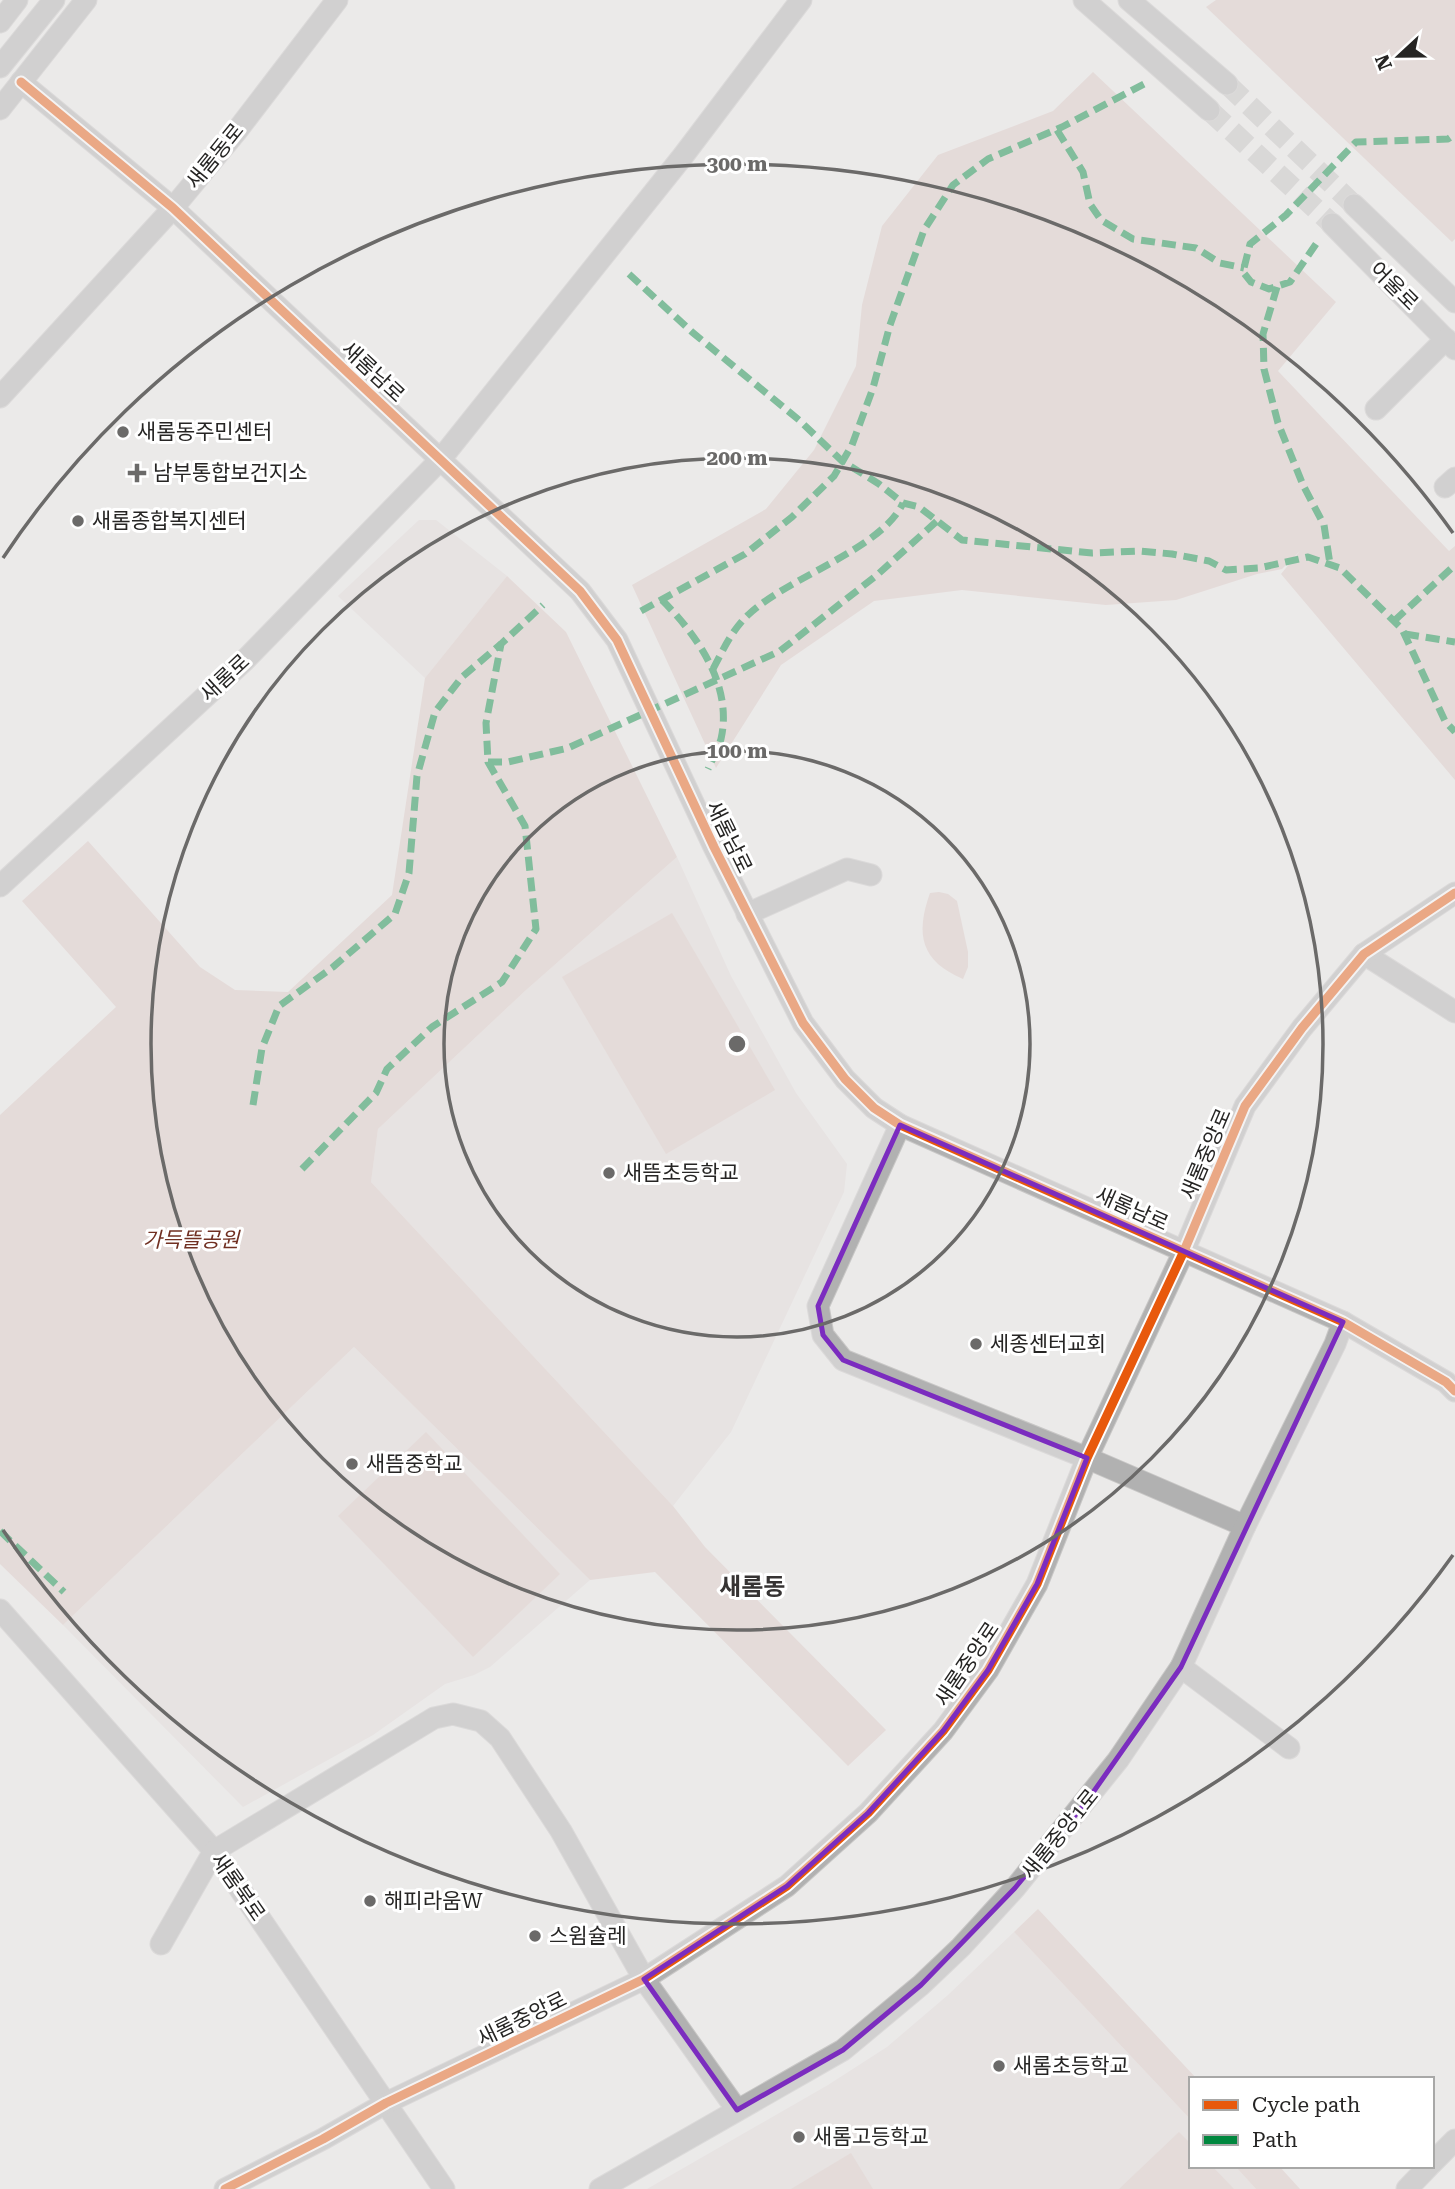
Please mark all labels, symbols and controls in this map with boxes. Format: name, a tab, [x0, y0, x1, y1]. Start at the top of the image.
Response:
north arrow	[1364, 21, 1434, 91]
text: N	[1370, 51, 1397, 73]
street label: 새롬동로	[181, 118, 249, 194]
text: 300 m	[707, 152, 767, 176]
street label: 어울로	[1365, 257, 1423, 315]
street label: 새롬남로	[337, 337, 409, 407]
place label: 새롬동주민센터	[137, 420, 272, 444]
marker: 새롬동주민센터	[115, 424, 131, 440]
text: 200 m	[707, 446, 767, 470]
place label: 남부통합보건지소	[153, 461, 308, 485]
marker: 남부통합보건지소	[127, 463, 147, 483]
place label: 새롬종합복지센터	[92, 509, 247, 533]
marker: 새롬종합복지센터	[70, 513, 86, 529]
street label: 새롬로	[196, 649, 254, 707]
text: 100 m	[707, 739, 767, 763]
street label: 새롬남로	[701, 797, 757, 877]
centre of rings	[725, 1032, 749, 1056]
street label: 새롬중앙로	[1176, 1105, 1236, 1203]
place label: 새뜸초등학교	[623, 1161, 739, 1185]
marker: 새뜸초등학교	[601, 1165, 617, 1181]
street label: 새롬남로	[1092, 1182, 1172, 1236]
park label: 가득뜰공원	[143, 1228, 241, 1252]
place label: 세종센터교회	[990, 1332, 1106, 1356]
marker: 세종센터교회	[968, 1336, 984, 1352]
place label: 새뜸중학교	[366, 1452, 463, 1476]
marker: 새뜸중학교	[344, 1456, 360, 1472]
district label: 새롬동	[719, 1573, 785, 1601]
street label: 새롬중앙로	[930, 1617, 1004, 1711]
street label: 새롬중앙1로	[1017, 1784, 1103, 1884]
street label: 새롬북로	[206, 1848, 270, 1926]
place label: 해피라움W	[384, 1889, 483, 1913]
marker: 해피라움W	[362, 1893, 378, 1909]
place label: 스윔슐레	[549, 1924, 626, 1948]
marker: 스윔슐레	[527, 1928, 543, 1944]
street label: 새롬중앙로	[473, 1987, 571, 2051]
place label: 새롬초등학교	[1013, 2054, 1129, 2078]
marker: 새롬초등학교	[991, 2058, 1007, 2074]
legend	[1189, 2077, 1434, 2168]
text: Cycle path	[1252, 2093, 1361, 2117]
place label: 새롬고등학교	[813, 2125, 929, 2149]
text: Path	[1252, 2128, 1298, 2152]
marker: 새롬고등학교	[791, 2129, 807, 2145]

